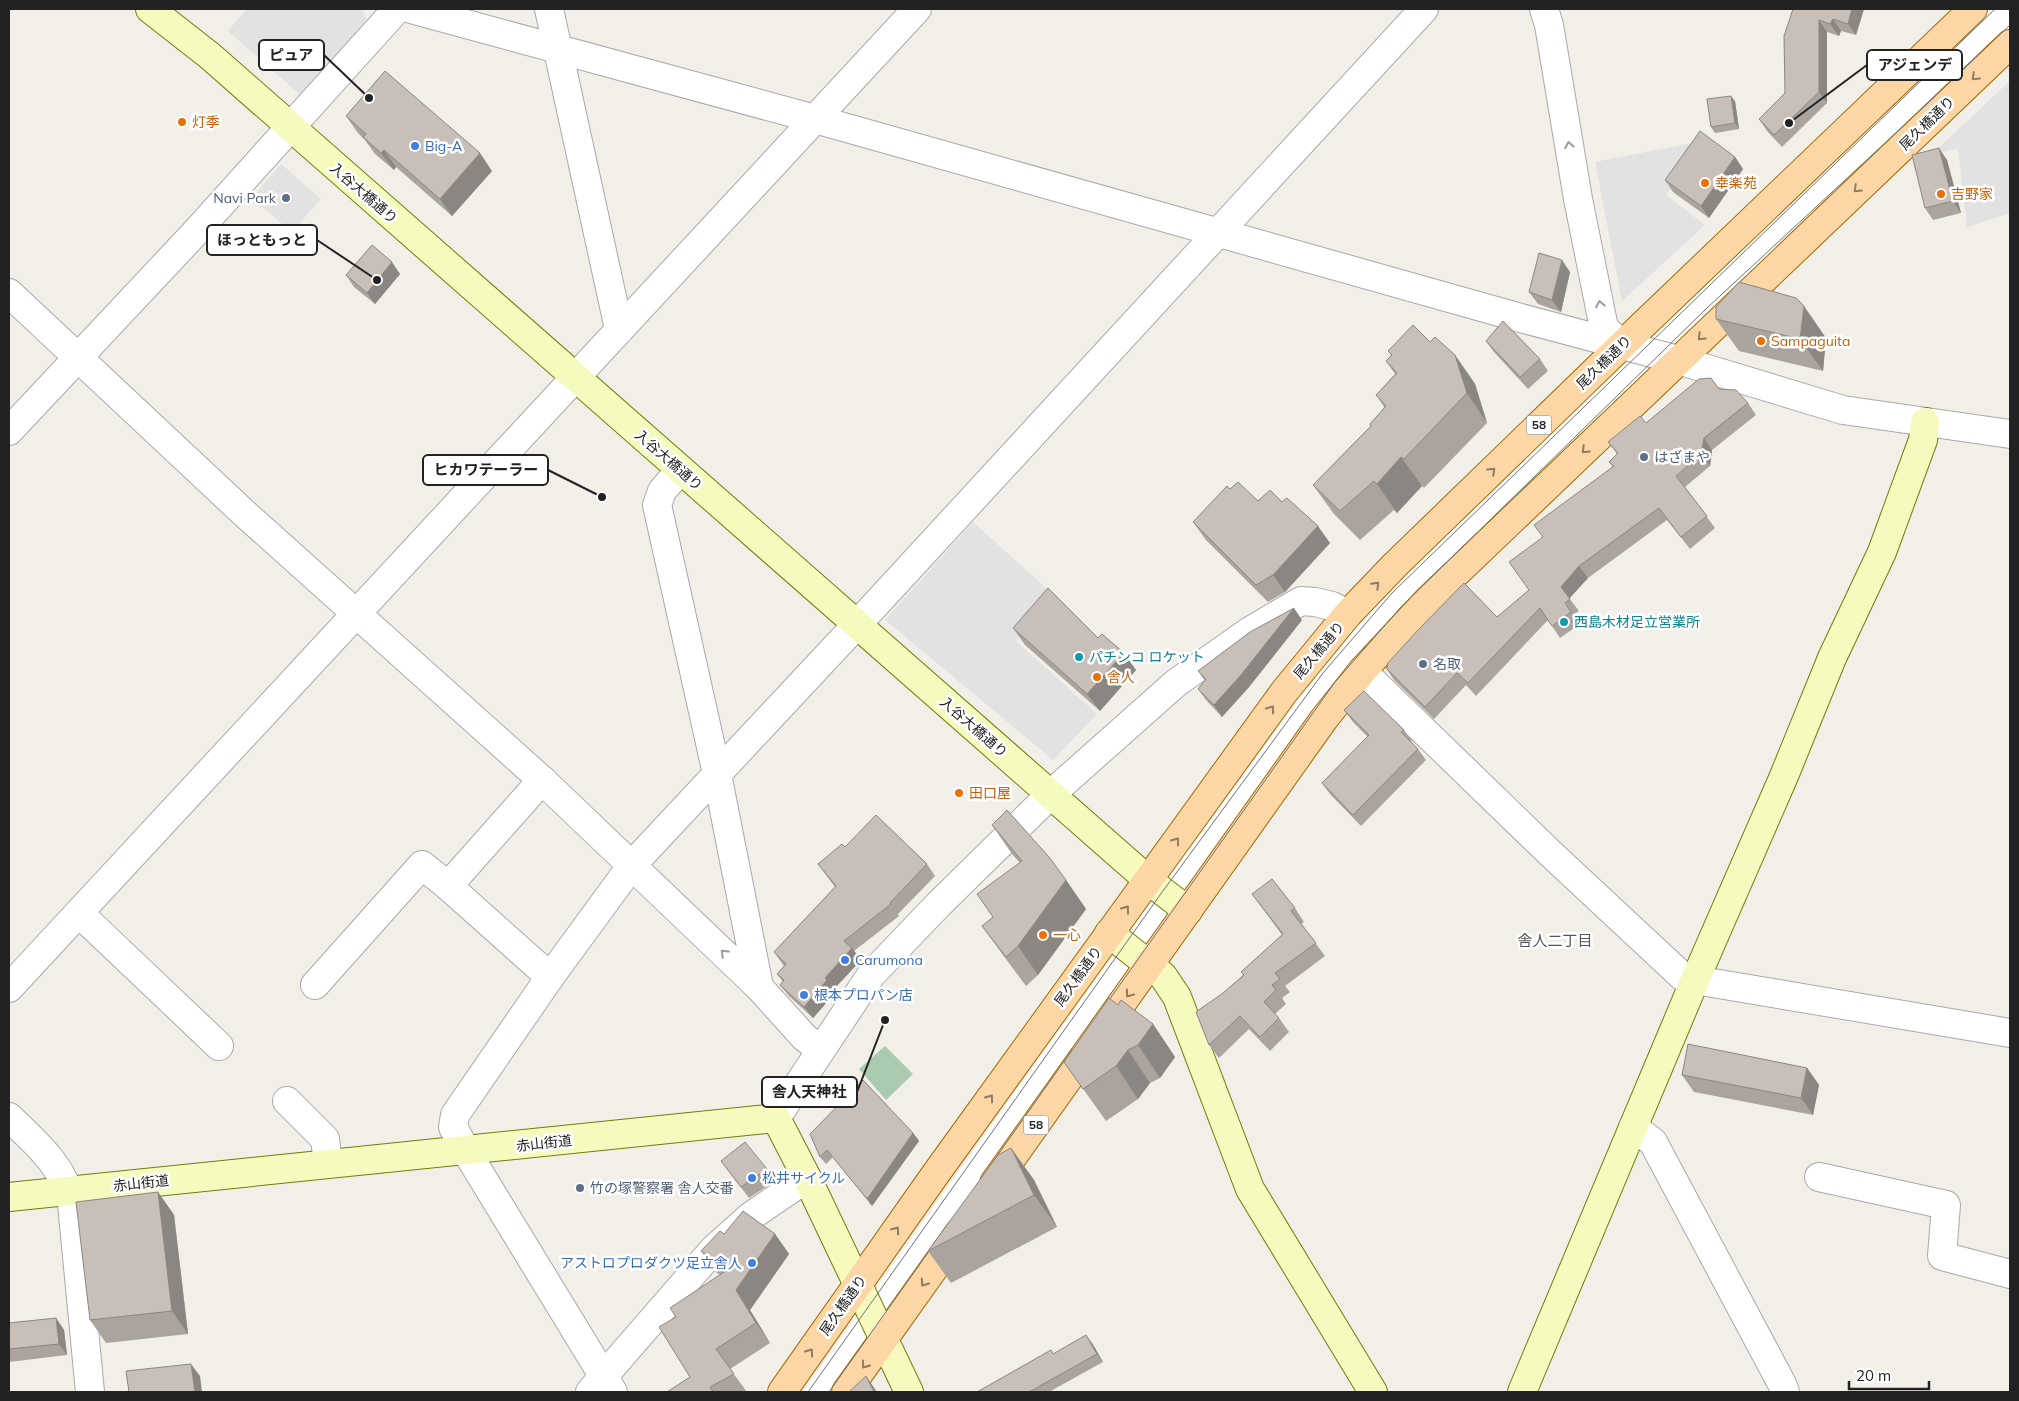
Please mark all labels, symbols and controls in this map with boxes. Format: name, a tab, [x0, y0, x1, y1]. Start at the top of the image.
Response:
callout: ピュア	[259, 40, 324, 70]
text: ピュア	[269, 45, 313, 64]
callout: アジェンデ	[1867, 50, 1962, 80]
text: アジェンデ	[1878, 55, 1952, 74]
one-way arrow	[1972, 71, 1981, 80]
street label: 尾久橋通り	[1896, 92, 1958, 154]
place label: 灯季	[192, 113, 220, 131]
marker: 灯季	[176, 116, 188, 128]
place label: Big-A	[425, 137, 463, 155]
marker: Big-A	[409, 140, 421, 152]
one-way arrow	[1564, 140, 1574, 149]
street label: 入谷大橋通り	[326, 159, 402, 227]
place label: 幸楽苑	[1715, 174, 1757, 192]
marker: 幸楽苑	[1699, 177, 1711, 189]
one-way arrow	[1854, 183, 1863, 192]
place label: 吉野家	[1951, 185, 1993, 203]
marker: 吉野家	[1935, 188, 1947, 200]
place label: Navi Park	[213, 189, 277, 207]
marker: Navi Park	[280, 192, 292, 204]
callout: ほっともっと	[207, 225, 317, 255]
text: ほっともっと	[217, 230, 307, 249]
one-way arrow	[1595, 300, 1605, 309]
street label: 尾久橋通り	[1573, 331, 1635, 393]
one-way arrow	[1698, 331, 1707, 340]
place label: Sampaguita	[1771, 332, 1850, 350]
marker: Sampaguita	[1755, 335, 1767, 347]
road number: 58	[1526, 416, 1552, 434]
street label: 入谷大橋通り	[631, 426, 707, 494]
one-way arrow	[1581, 444, 1590, 453]
place label: はざまや	[1654, 448, 1710, 466]
marker: はざまや	[1638, 451, 1650, 463]
callout: ヒカワテーラー	[423, 455, 548, 485]
text: ヒカワテーラー	[433, 460, 539, 479]
one-way arrow	[1486, 468, 1495, 477]
one-way arrow	[1370, 582, 1379, 591]
place label: 西島木材足立営業所	[1574, 613, 1700, 631]
marker: 西島木材足立営業所	[1558, 616, 1570, 628]
street label: 尾久橋通り	[1290, 617, 1348, 683]
place label: パチンコ ロケット	[1089, 648, 1205, 666]
marker: パチンコ ロケット	[1073, 651, 1085, 663]
place label: 名取	[1433, 655, 1461, 673]
marker: 名取	[1417, 658, 1429, 670]
place label: 舎人	[1107, 668, 1135, 686]
marker: 舎人	[1091, 671, 1103, 683]
street label: 入谷大橋通り	[936, 693, 1012, 761]
one-way arrow	[1266, 706, 1274, 715]
place label: 田口屋	[969, 784, 1011, 802]
marker: 田口屋	[953, 787, 965, 799]
one-way arrow	[1170, 837, 1179, 846]
one-way arrow	[1121, 906, 1129, 915]
place label: 一心	[1053, 926, 1081, 944]
marker: 一心	[1037, 929, 1049, 941]
district label: 舎人二丁目	[1517, 931, 1593, 950]
street label: 尾久橋通り	[1050, 942, 1106, 1010]
one-way arrow	[720, 950, 729, 959]
place label: Carumona	[855, 951, 923, 969]
marker: Carumona	[839, 954, 851, 966]
place label: 根本プロパン店	[814, 986, 913, 1004]
one-way arrow	[1126, 988, 1135, 997]
marker: 根本プロパン店	[798, 989, 810, 1001]
callout: 舎人天神社	[762, 1077, 857, 1107]
text: 舎人天神社	[771, 1082, 847, 1101]
one-way arrow	[984, 1094, 993, 1104]
road number: 58	[1024, 1116, 1048, 1134]
street label: 赤山街道	[515, 1131, 573, 1155]
place label: 松井サイクル	[762, 1169, 845, 1187]
street label: 赤山街道	[112, 1171, 170, 1195]
marker: 松井サイクル	[746, 1172, 758, 1184]
place label: 竹の塚警察署 舎人交番	[590, 1179, 734, 1197]
marker: 竹の塚警察署 舎人交番	[574, 1182, 586, 1194]
one-way arrow	[890, 1226, 899, 1236]
place label: アストロプロダクツ足立舎人	[560, 1254, 742, 1272]
marker: アストロプロダクツ足立舎人	[746, 1257, 758, 1269]
street label: 尾久橋通り	[816, 1271, 870, 1339]
one-way arrow	[921, 1277, 929, 1286]
one-way arrow	[804, 1349, 813, 1358]
scale bar	[1849, 1358, 1929, 1390]
one-way arrow	[862, 1360, 871, 1369]
text: 20 m	[1856, 1366, 1891, 1385]

